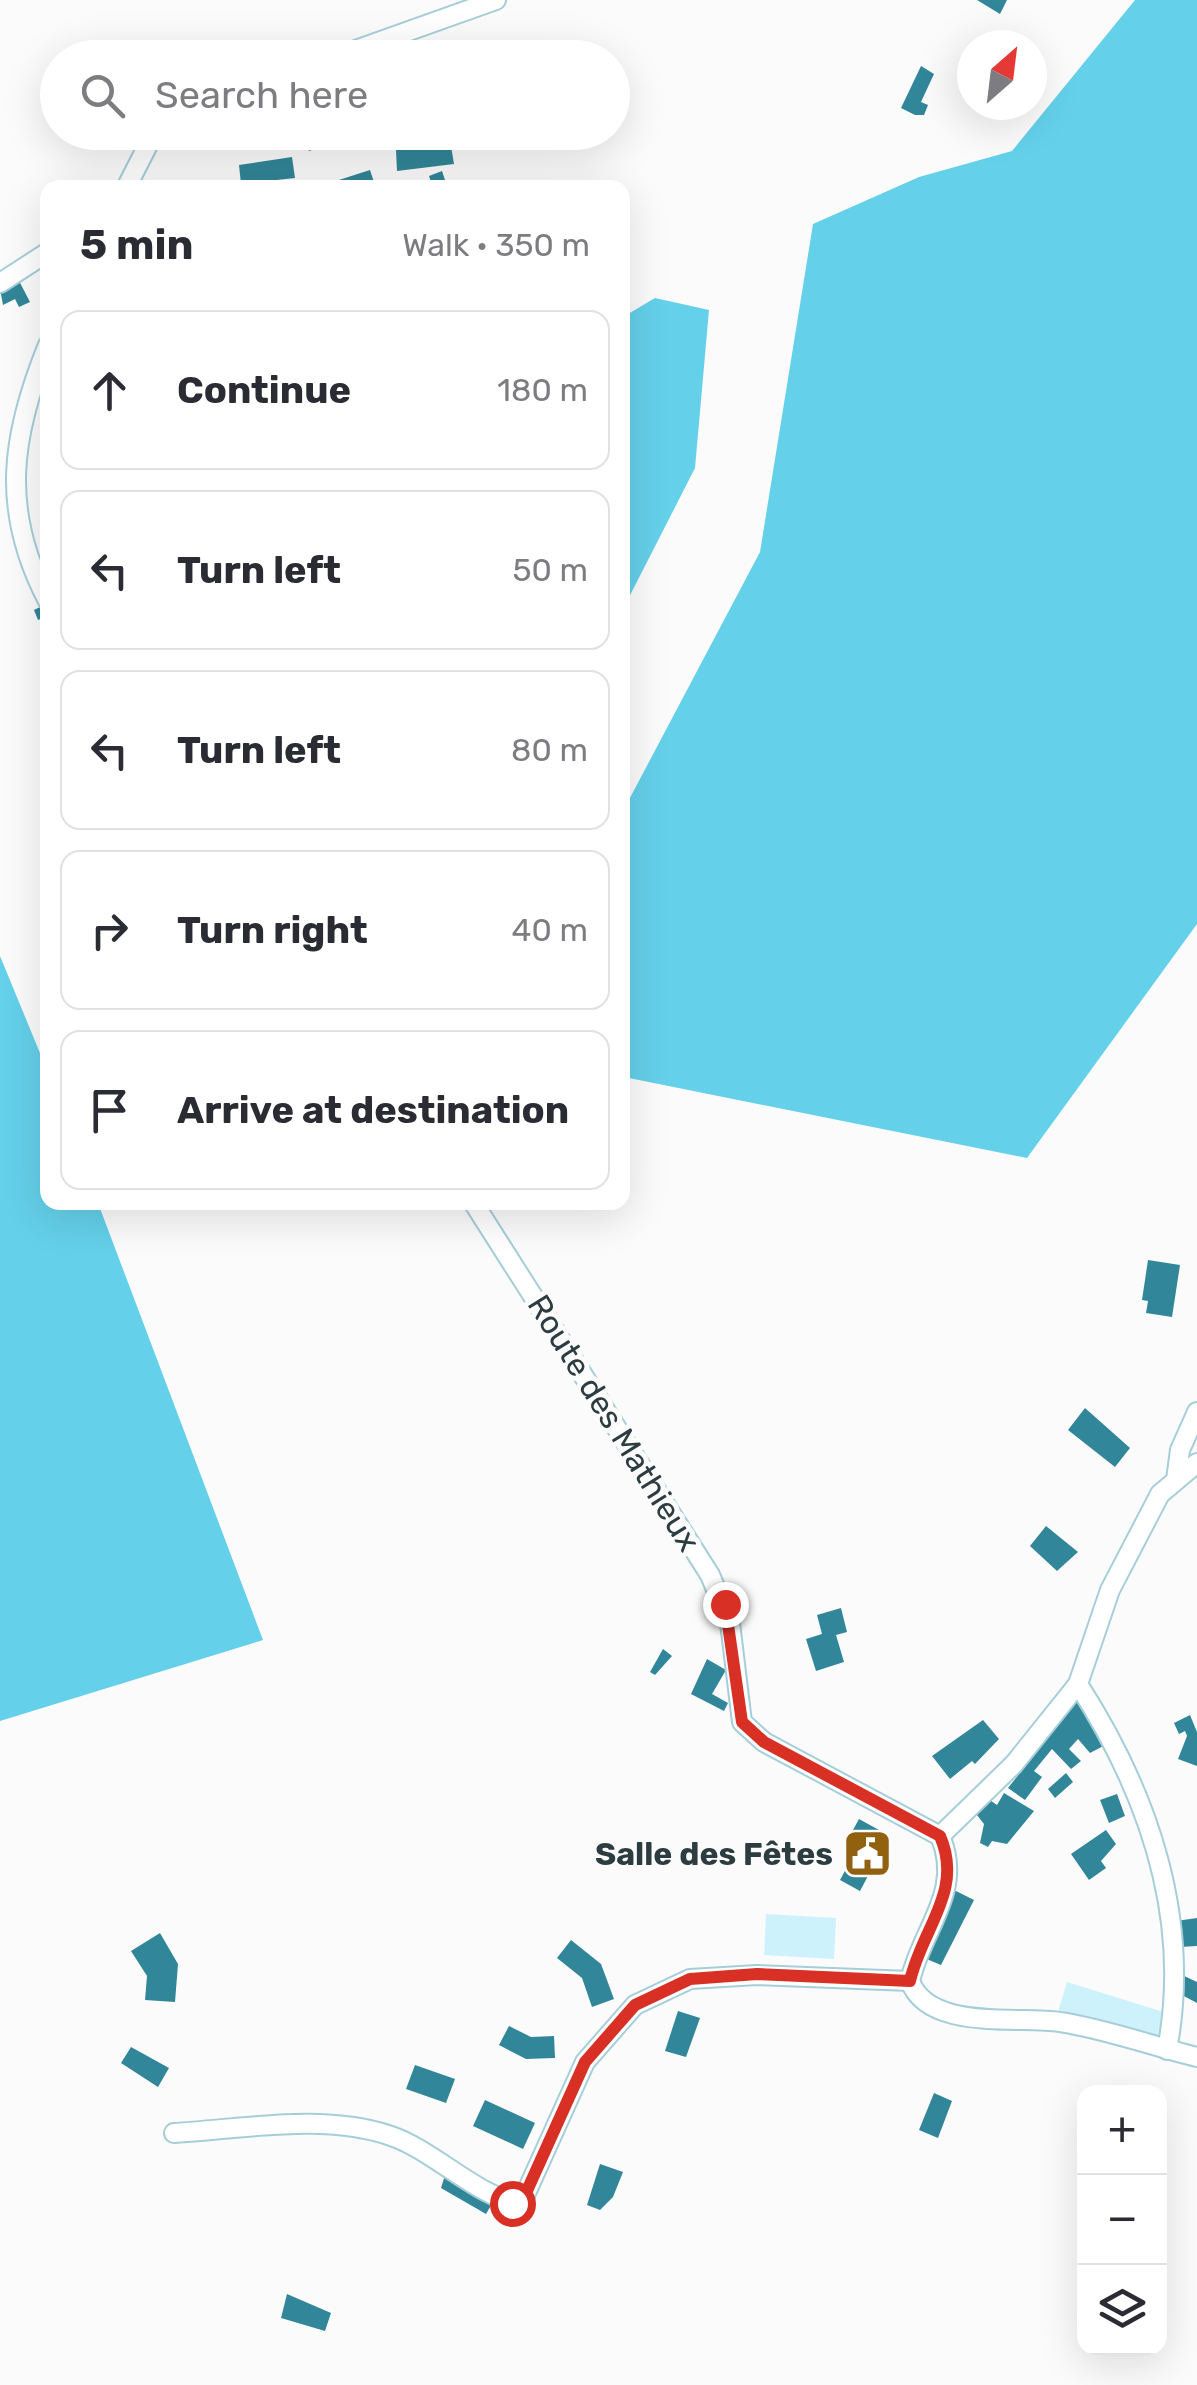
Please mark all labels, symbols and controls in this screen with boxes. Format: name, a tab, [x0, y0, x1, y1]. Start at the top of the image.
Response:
north arrow	[957, 30, 1047, 120]
search box	[40, 40, 630, 150]
icon: search	[75, 68, 130, 123]
text: Search here	[155, 72, 368, 118]
text: 5 min	[80, 220, 194, 270]
text: Walk · 350 m	[402, 226, 590, 264]
icon: ahead	[82, 363, 137, 418]
text: Continue	[177, 367, 351, 413]
text: 180 m	[497, 371, 588, 409]
icon: left	[82, 543, 137, 598]
text: Turn left	[177, 547, 341, 593]
text: 50 m	[512, 551, 588, 589]
icon: left	[82, 723, 137, 778]
text: Turn left	[177, 727, 341, 773]
text: 80 m	[511, 731, 588, 769]
icon: right	[82, 903, 137, 958]
text: Turn right	[177, 907, 368, 953]
text: 40 m	[512, 911, 588, 949]
icon: arrive	[82, 1083, 137, 1138]
text: Arrive at destination	[177, 1087, 569, 1133]
street label: Route des Mathieux	[520, 1288, 708, 1558]
route end	[703, 1582, 749, 1628]
public building icon: Salle des Fêtes	[842, 1828, 894, 1880]
place label: Salle des Fêtes	[595, 1835, 833, 1873]
map controls	[1077, 2085, 1167, 2355]
button: +	[1077, 2085, 1167, 2175]
button: −	[1077, 2175, 1167, 2265]
route start	[490, 2181, 536, 2227]
button: layers	[1077, 2265, 1167, 2355]

